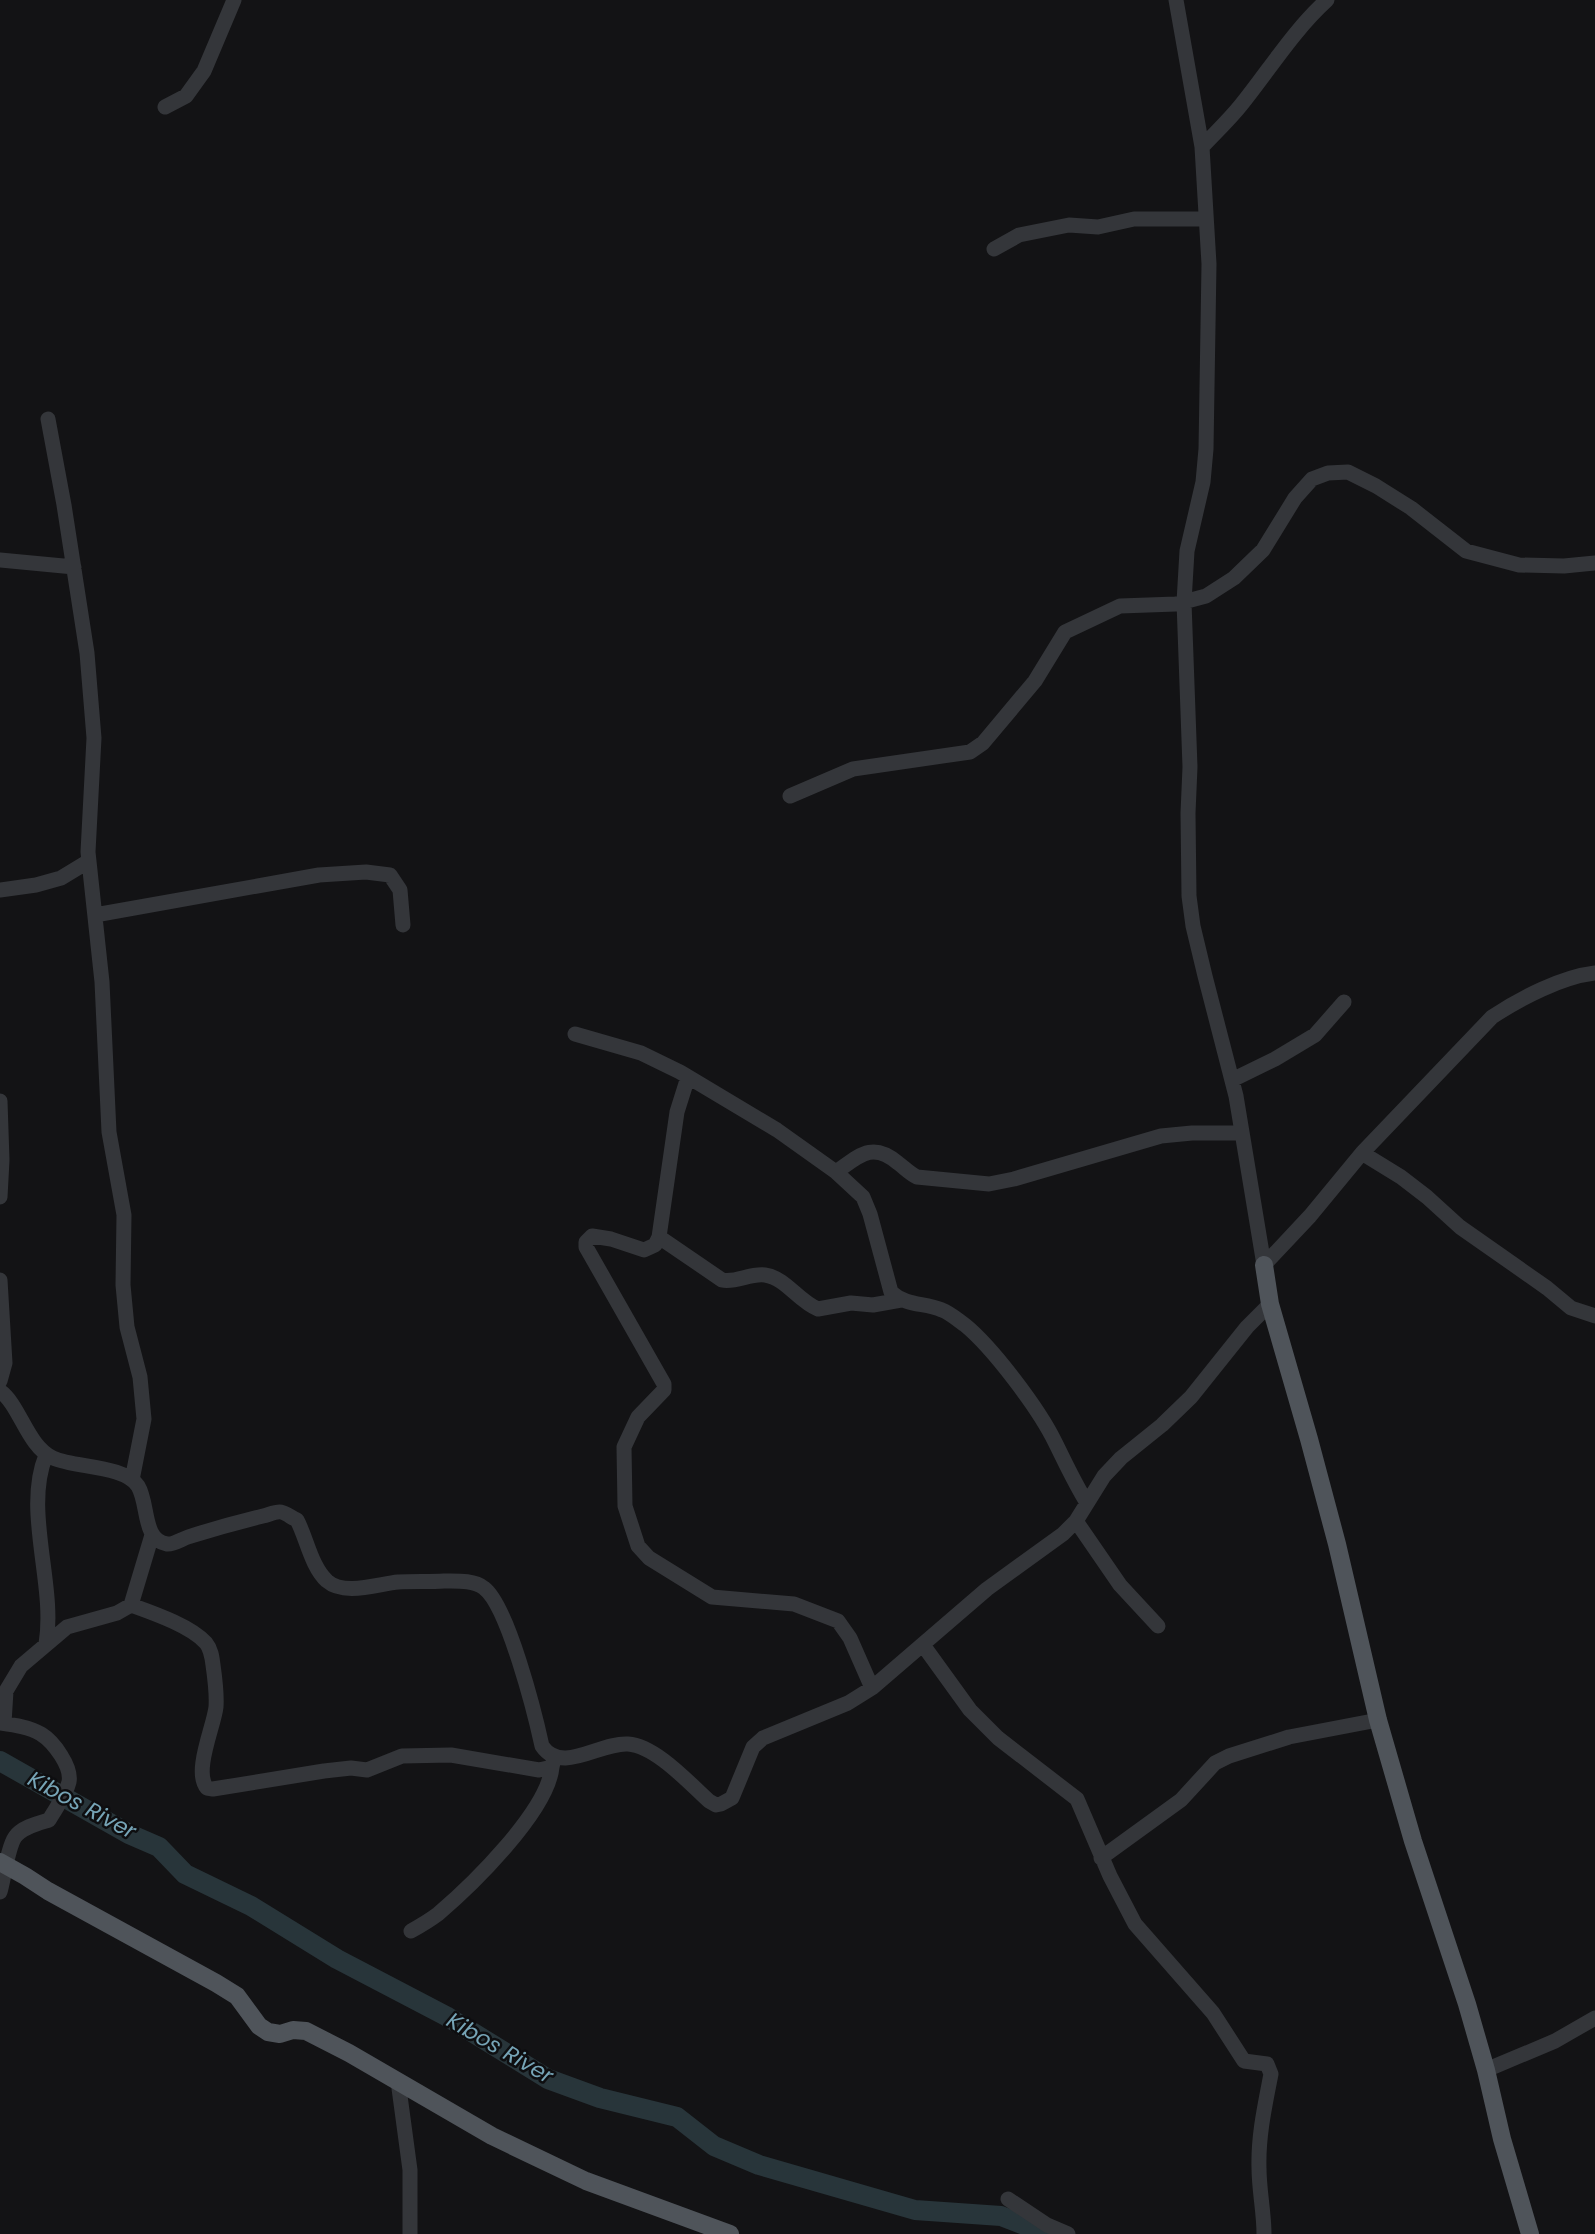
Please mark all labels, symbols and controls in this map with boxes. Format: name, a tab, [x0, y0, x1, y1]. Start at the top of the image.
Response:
water label: Kibos River	[22, 1763, 142, 1847]
water label: Kibos River	[441, 2005, 560, 2091]

